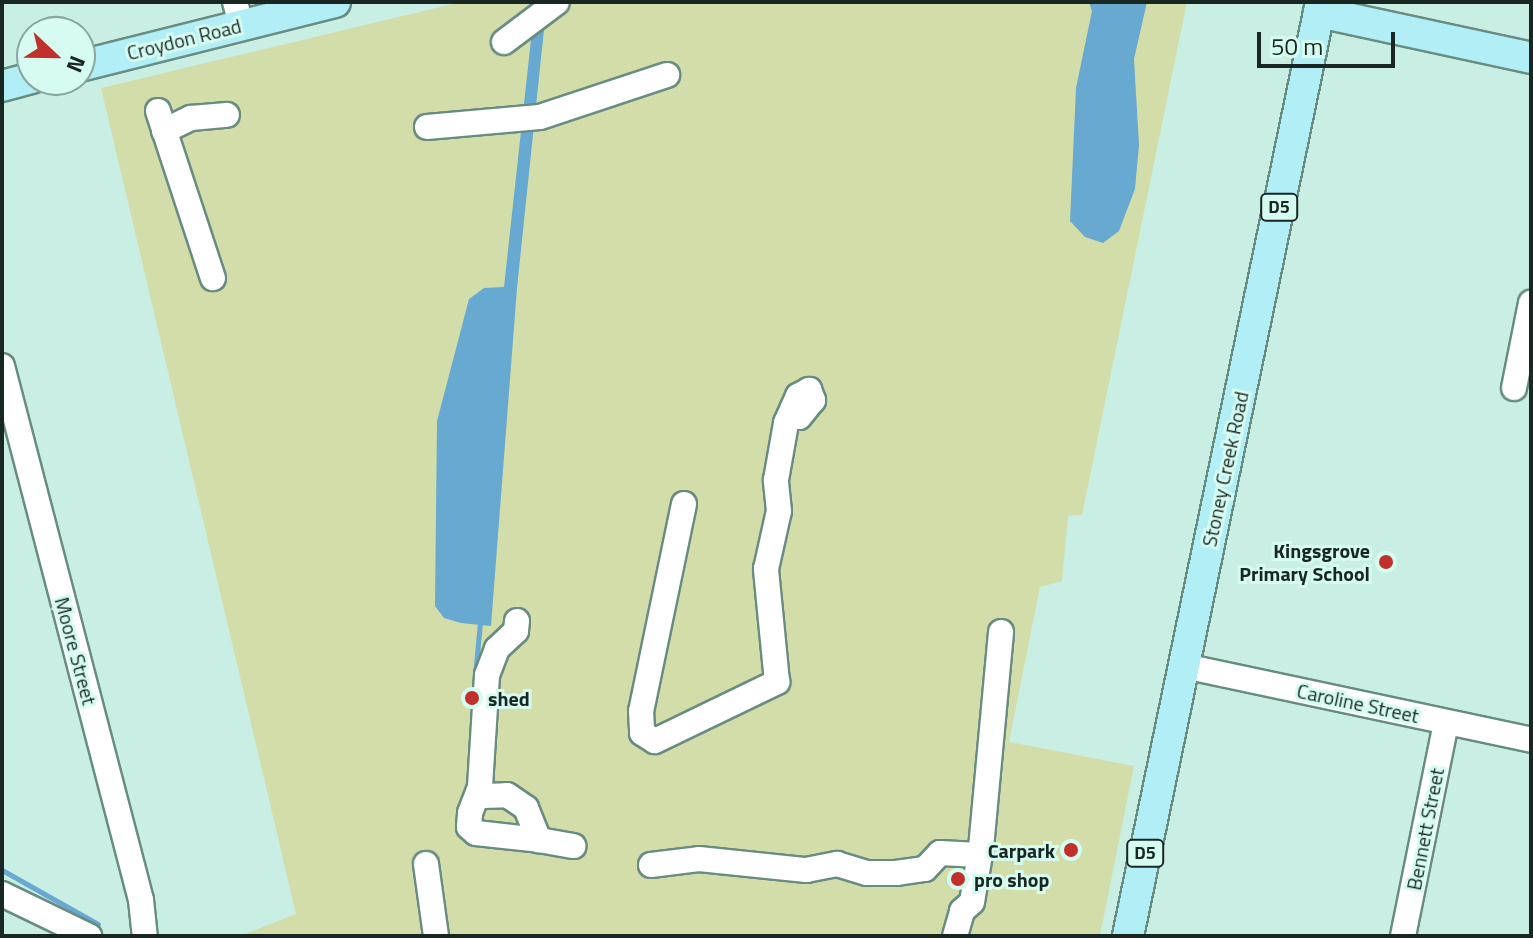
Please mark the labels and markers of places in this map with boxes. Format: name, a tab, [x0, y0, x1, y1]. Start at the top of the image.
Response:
place label: Kingsgrove Primary School	[1239, 538, 1370, 585]
marker: Kingsgrove Primary School	[1377, 553, 1395, 571]
place label: shed	[488, 686, 530, 710]
marker: shed	[463, 689, 481, 707]
place label: Carpark	[988, 838, 1055, 862]
marker: Carpark	[1062, 841, 1080, 859]
place label: pro shop	[974, 867, 1049, 891]
marker: pro shop	[949, 870, 967, 888]

